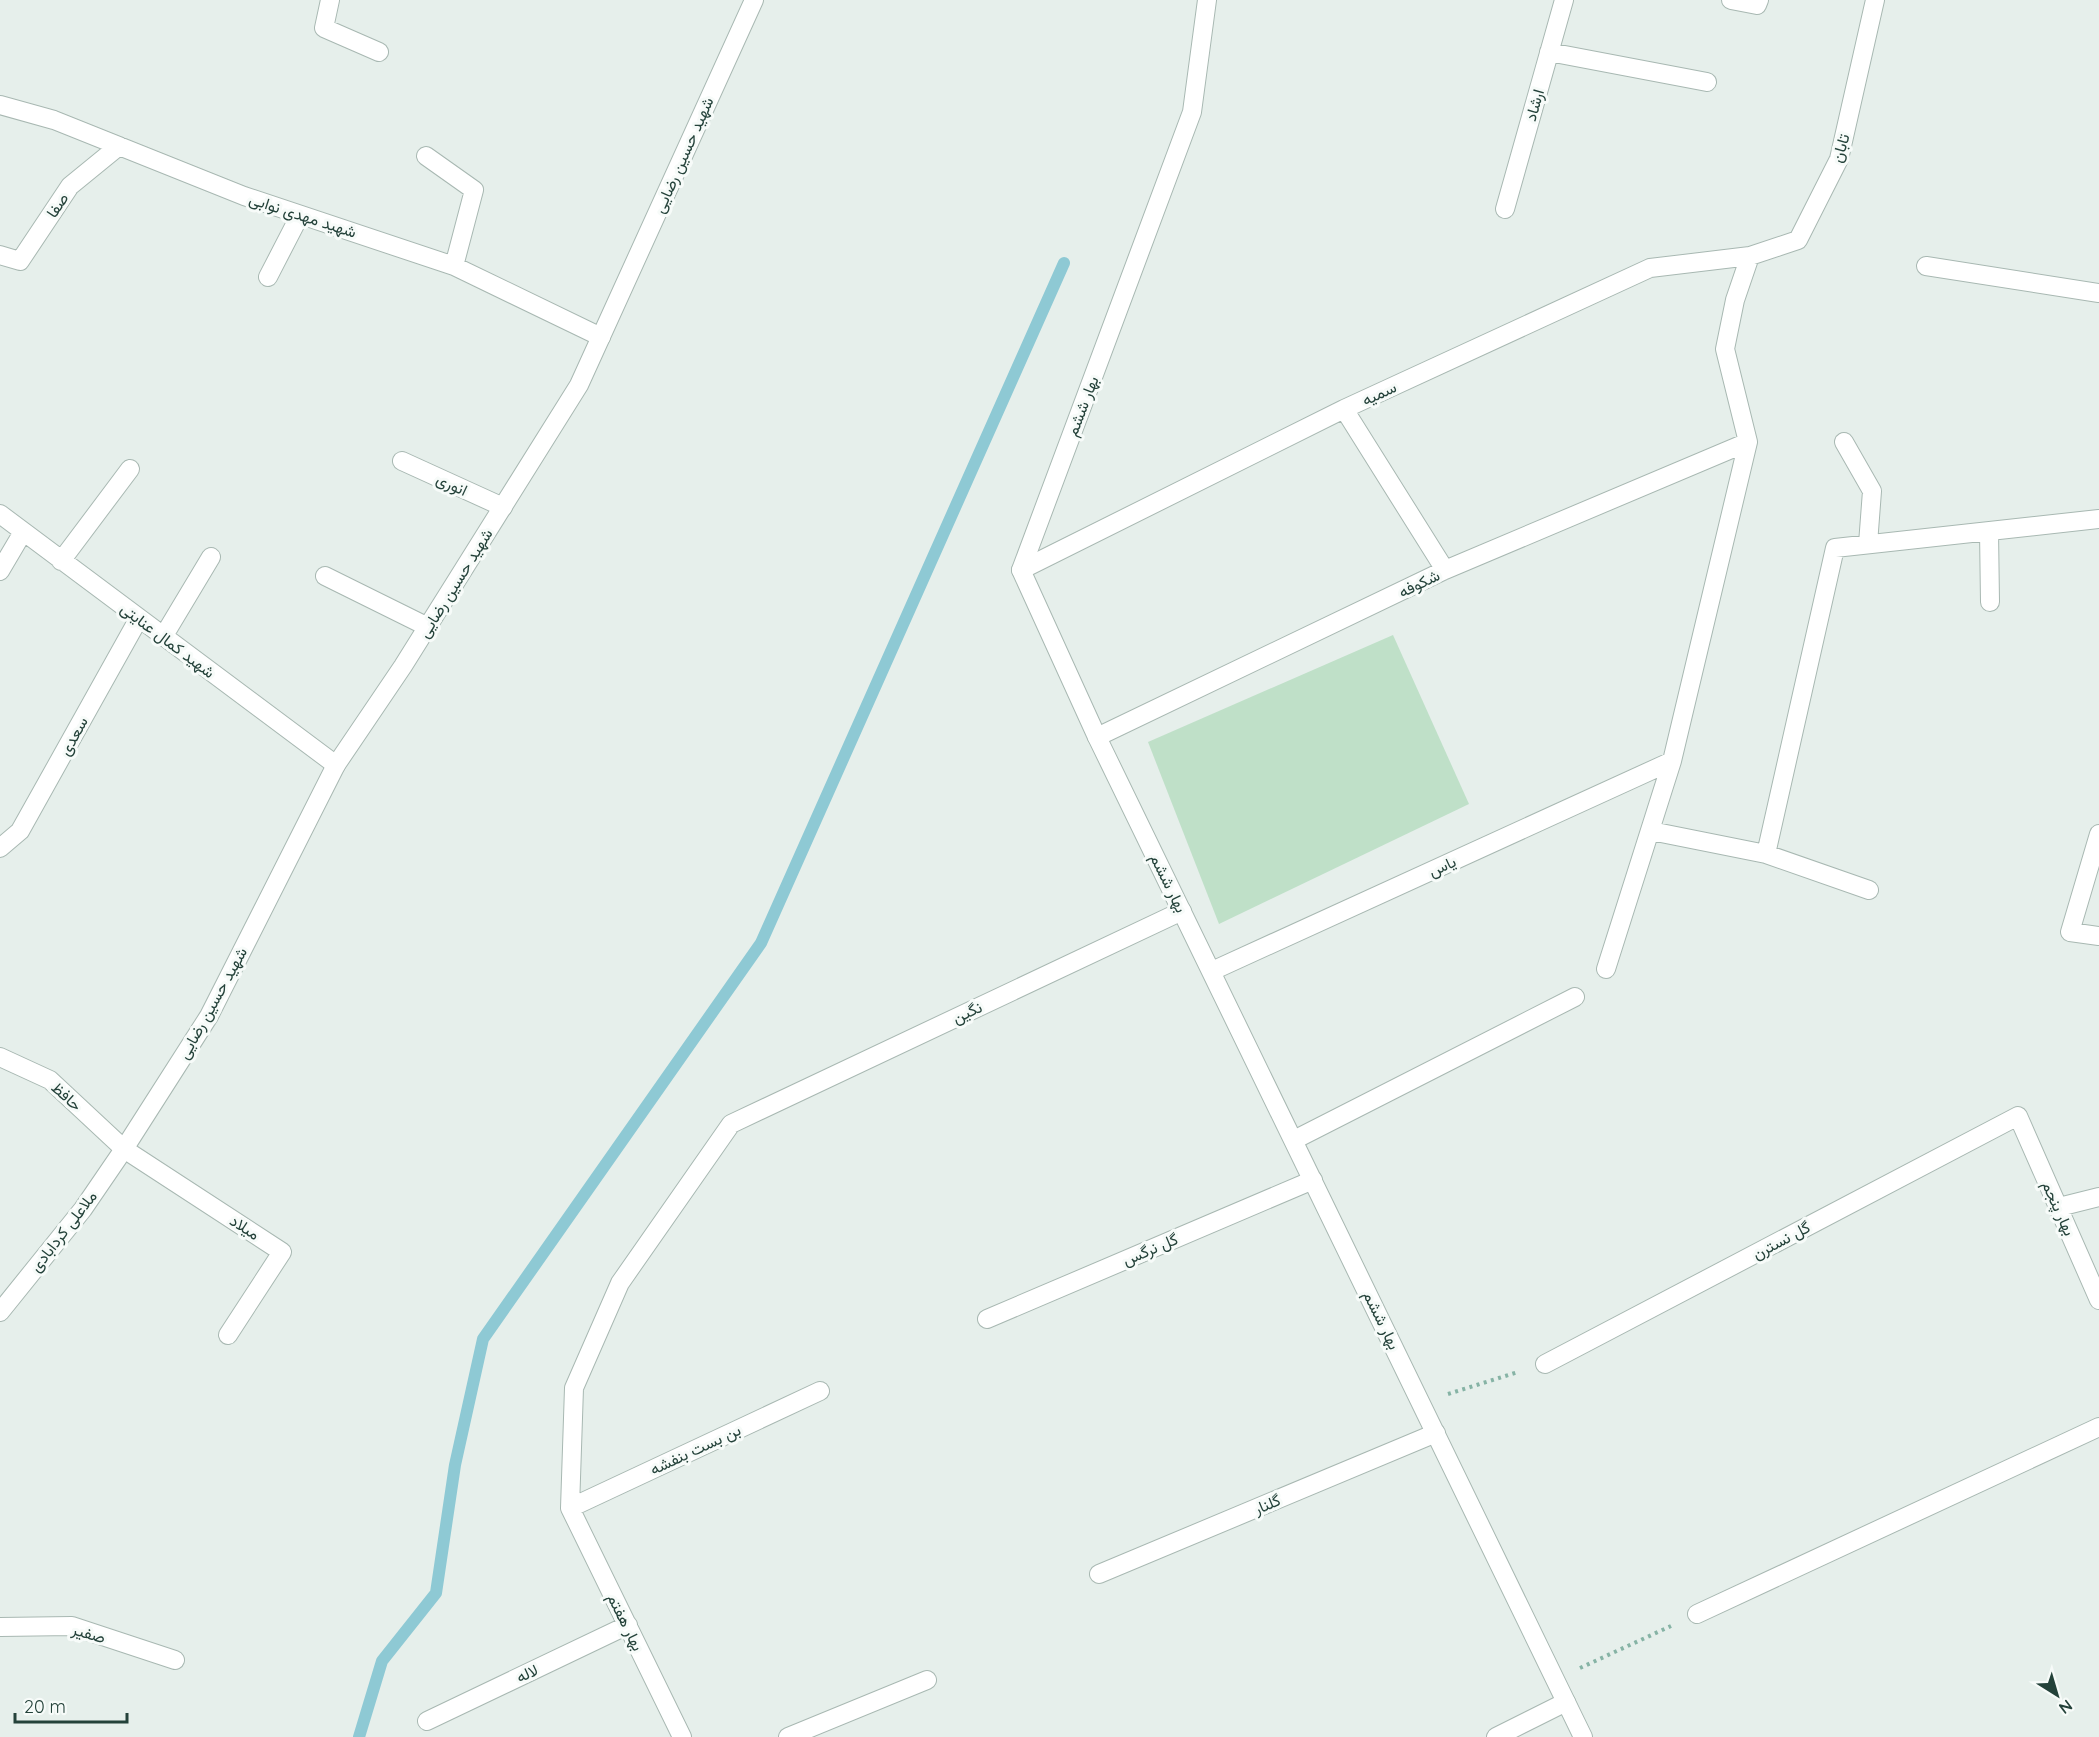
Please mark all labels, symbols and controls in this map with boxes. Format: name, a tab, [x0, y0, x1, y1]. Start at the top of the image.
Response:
street label: ارشاد	[1520, 87, 1549, 124]
street label: شهید حسین رضایی	[648, 94, 718, 217]
street label: تابان	[1826, 131, 1854, 165]
street label: شهید مهدی نوابی	[246, 188, 359, 243]
street label: صفا	[42, 189, 72, 221]
street label: بهار ششم	[1061, 373, 1104, 439]
street label: سمیه	[1359, 376, 1399, 410]
street label: انوری	[433, 468, 471, 501]
street label: شهید حسین رضایی	[413, 525, 497, 642]
street label: شکوفه	[1395, 564, 1443, 602]
street label: شهید کمال عنایتی	[116, 598, 219, 683]
street label: سعدی	[54, 713, 93, 760]
street label: بهار ششم	[1145, 850, 1192, 916]
street label: یاس	[1425, 851, 1459, 882]
street label: شهید حسین رضایی	[173, 943, 252, 1063]
street label: نگین	[949, 996, 986, 1028]
street label: حافظ	[48, 1077, 87, 1115]
street label: بهار پنجم	[2036, 1177, 2080, 1239]
street label: ملاعلی کردابادی	[25, 1186, 102, 1276]
street label: میلاد	[226, 1210, 264, 1244]
street label: گل نسترن	[1749, 1216, 1814, 1264]
street label: گل نرگس	[1119, 1228, 1181, 1271]
street label: بهار ششم	[1358, 1287, 1405, 1353]
street label: بن بست بنفشه	[646, 1419, 744, 1480]
street label: گلنار	[1250, 1489, 1284, 1520]
street label: بهار هفتم	[603, 1590, 649, 1655]
street label: صفیر	[69, 1618, 108, 1648]
street label: لاله	[513, 1659, 541, 1687]
north arrow	[2027, 1665, 2087, 1725]
scale bar	[15, 1686, 128, 1724]
text: 20 m	[24, 1695, 66, 1718]
text: N	[2055, 1695, 2077, 1719]

